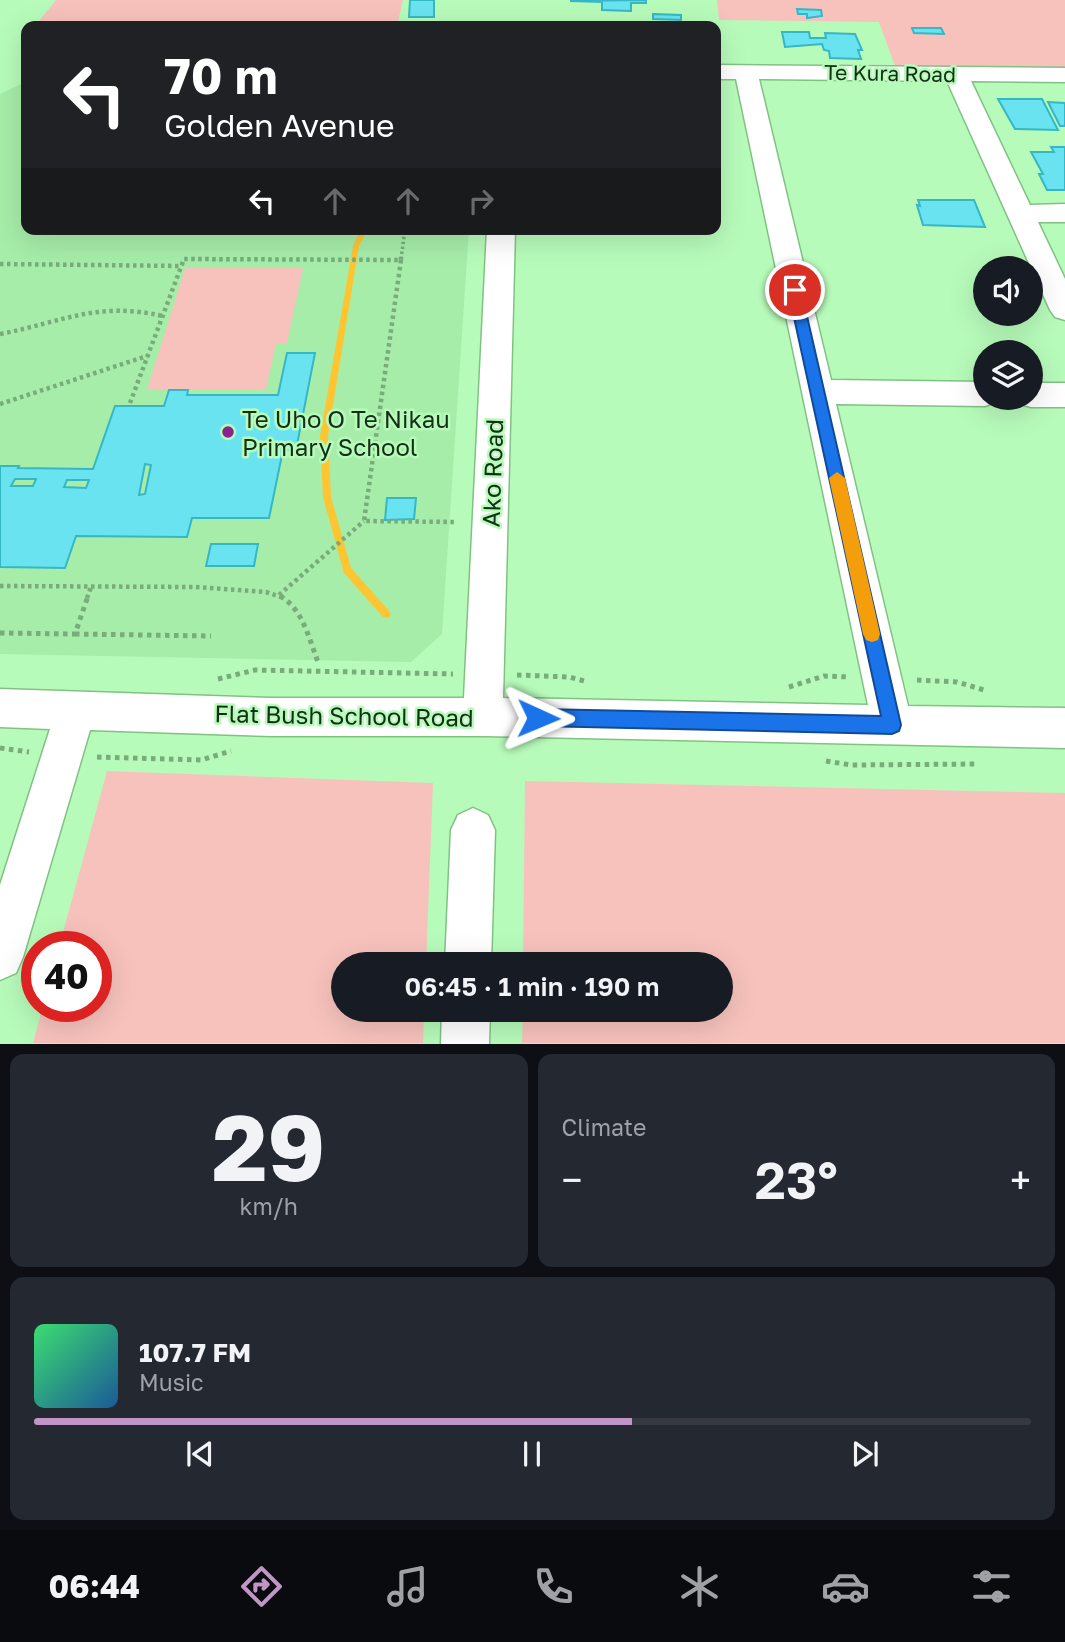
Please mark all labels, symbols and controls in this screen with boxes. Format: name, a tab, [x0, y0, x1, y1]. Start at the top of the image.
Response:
text: 70 m	[164, 46, 278, 105]
icon: left	[49, 49, 140, 140]
street label: Te Kura Road	[824, 59, 956, 87]
text: Golden Avenue	[164, 106, 395, 144]
icon: left	[243, 182, 281, 220]
icon: ahead	[316, 182, 354, 220]
icon: ahead	[389, 182, 427, 220]
icon: right	[462, 182, 500, 220]
map controls	[973, 256, 1043, 410]
button: sound	[973, 256, 1043, 326]
pin	[765, 260, 825, 320]
icon: arrive	[776, 271, 814, 309]
button: layers	[973, 340, 1043, 410]
place label: Te Uho O Te Nikau Primary School	[242, 404, 450, 461]
street label: Ako Road	[476, 418, 508, 528]
marker: Te Uho O Te Nikau Primary School	[220, 424, 236, 440]
position arrow	[501, 681, 575, 755]
street label: Flat Bush School Road	[214, 698, 474, 732]
speed limit sign: 40	[21, 931, 112, 1022]
text: 06:45 · 1 min · 190 m	[404, 971, 660, 1002]
text: 29	[212, 1092, 325, 1201]
text: Climate	[562, 1113, 646, 1141]
text: 23°	[755, 1148, 838, 1210]
text: −	[562, 1157, 582, 1202]
text: +	[1010, 1157, 1031, 1202]
text: km/h	[239, 1192, 298, 1220]
text: 107.7 FM	[139, 1337, 251, 1368]
text: Music	[139, 1368, 204, 1396]
icon: previous	[181, 1435, 219, 1473]
icon: pause	[513, 1435, 551, 1473]
icon: next	[846, 1435, 884, 1473]
icon: directions	[237, 1562, 286, 1611]
icon: music	[383, 1562, 432, 1611]
icon: phone	[529, 1562, 578, 1611]
icon: climate	[675, 1562, 724, 1611]
icon: car	[821, 1562, 870, 1611]
icon: filters	[967, 1562, 1016, 1611]
text: 06:44	[49, 1567, 140, 1605]

